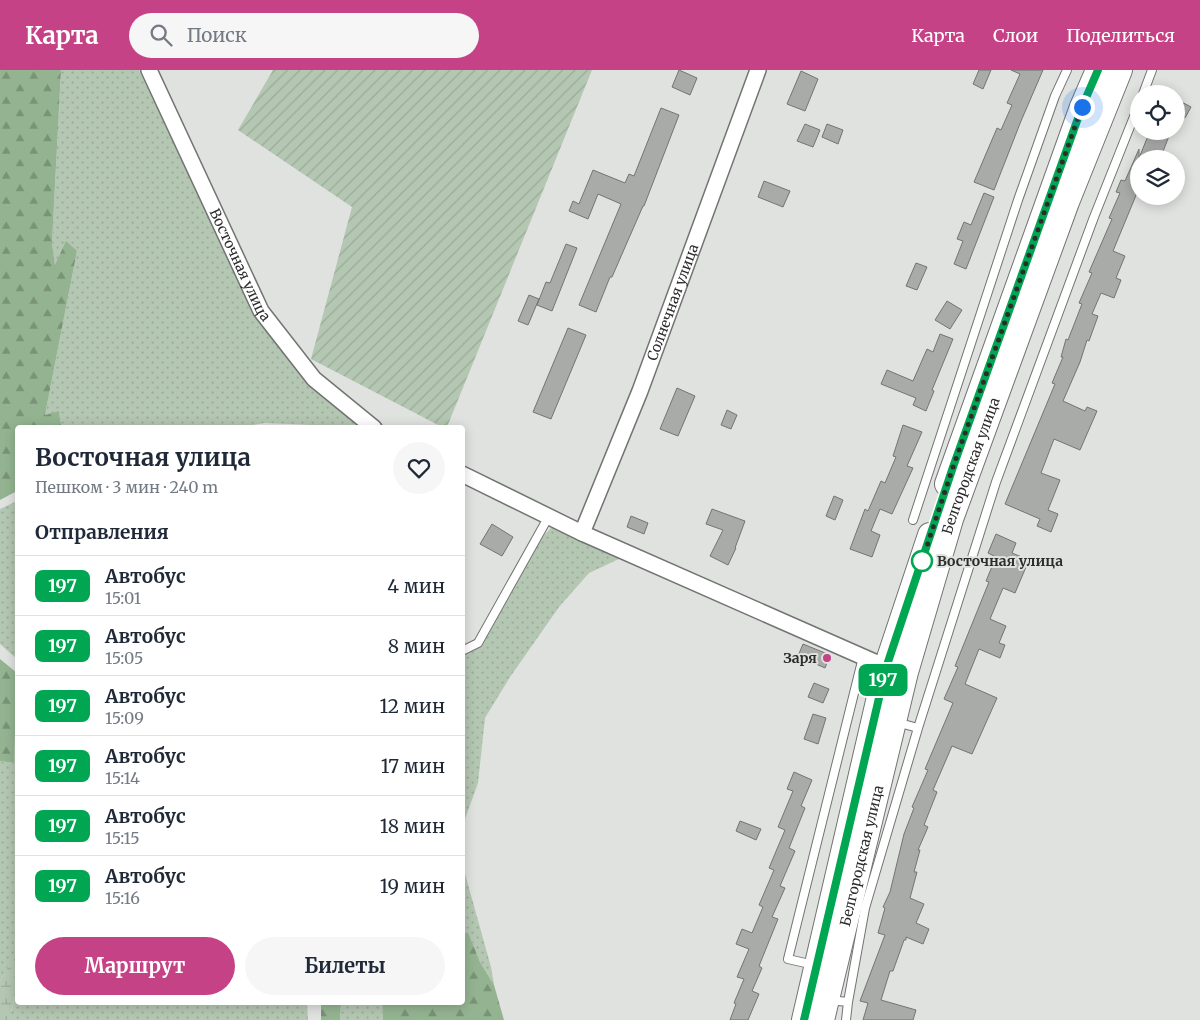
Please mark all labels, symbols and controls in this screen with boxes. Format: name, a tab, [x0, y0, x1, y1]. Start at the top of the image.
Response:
search box	[129, 13, 479, 58]
text: Карта	[25, 20, 99, 51]
icon: search	[147, 21, 175, 49]
text: Поиск	[187, 23, 247, 47]
text: Карта	[911, 24, 965, 47]
text: Слои	[993, 24, 1038, 47]
text: Поделиться	[1066, 24, 1175, 47]
map controls	[1130, 85, 1185, 205]
button: locate	[1130, 85, 1185, 140]
your location	[1070, 95, 1095, 120]
button: layers	[1130, 150, 1185, 205]
street label: Восточная улица	[206, 206, 275, 325]
street label: Солнечная улица	[643, 241, 702, 363]
street label: Белгородская улица	[938, 394, 1004, 537]
text: Восточная улица	[35, 442, 251, 473]
button: heart	[393, 442, 445, 494]
text: Пешком · 3 мин · 240 m	[35, 477, 218, 497]
text: Отправления	[35, 520, 169, 544]
marker: Восточная улица	[911, 550, 933, 572]
place label: Восточная улица	[937, 552, 1063, 570]
text: Автобус	[105, 564, 186, 588]
text: 197	[48, 574, 77, 597]
text: 4 мин	[387, 574, 445, 598]
text: 15:01	[105, 588, 141, 608]
text: Автобус	[105, 624, 186, 648]
text: 197	[48, 634, 77, 657]
text: 8 мин	[388, 634, 445, 658]
text: 15:05	[105, 648, 143, 668]
place label: Заря	[783, 649, 817, 667]
marker: Заря	[821, 652, 833, 664]
line badge: 197	[854, 664, 912, 696]
text: 197	[869, 668, 898, 691]
text: Автобус	[105, 684, 186, 708]
text: 197	[48, 694, 77, 717]
text: 12 мин	[379, 694, 445, 718]
text: 15:09	[105, 708, 144, 728]
text: Автобус	[105, 744, 186, 768]
text: 197	[48, 754, 77, 777]
text: 17 мин	[381, 754, 445, 778]
text: 15:14	[105, 768, 140, 788]
street label: Белгородская улица	[836, 783, 887, 928]
text: Автобус	[105, 804, 186, 828]
text: 197	[48, 814, 77, 837]
text: 18 мин	[380, 814, 445, 838]
text: 15:15	[105, 828, 140, 848]
text: Автобус	[105, 864, 186, 888]
text: 197	[48, 874, 77, 897]
text: 19 мин	[380, 874, 445, 898]
text: 15:16	[105, 888, 140, 908]
button: Маршрут	[35, 937, 235, 995]
button: Билеты	[245, 937, 445, 995]

